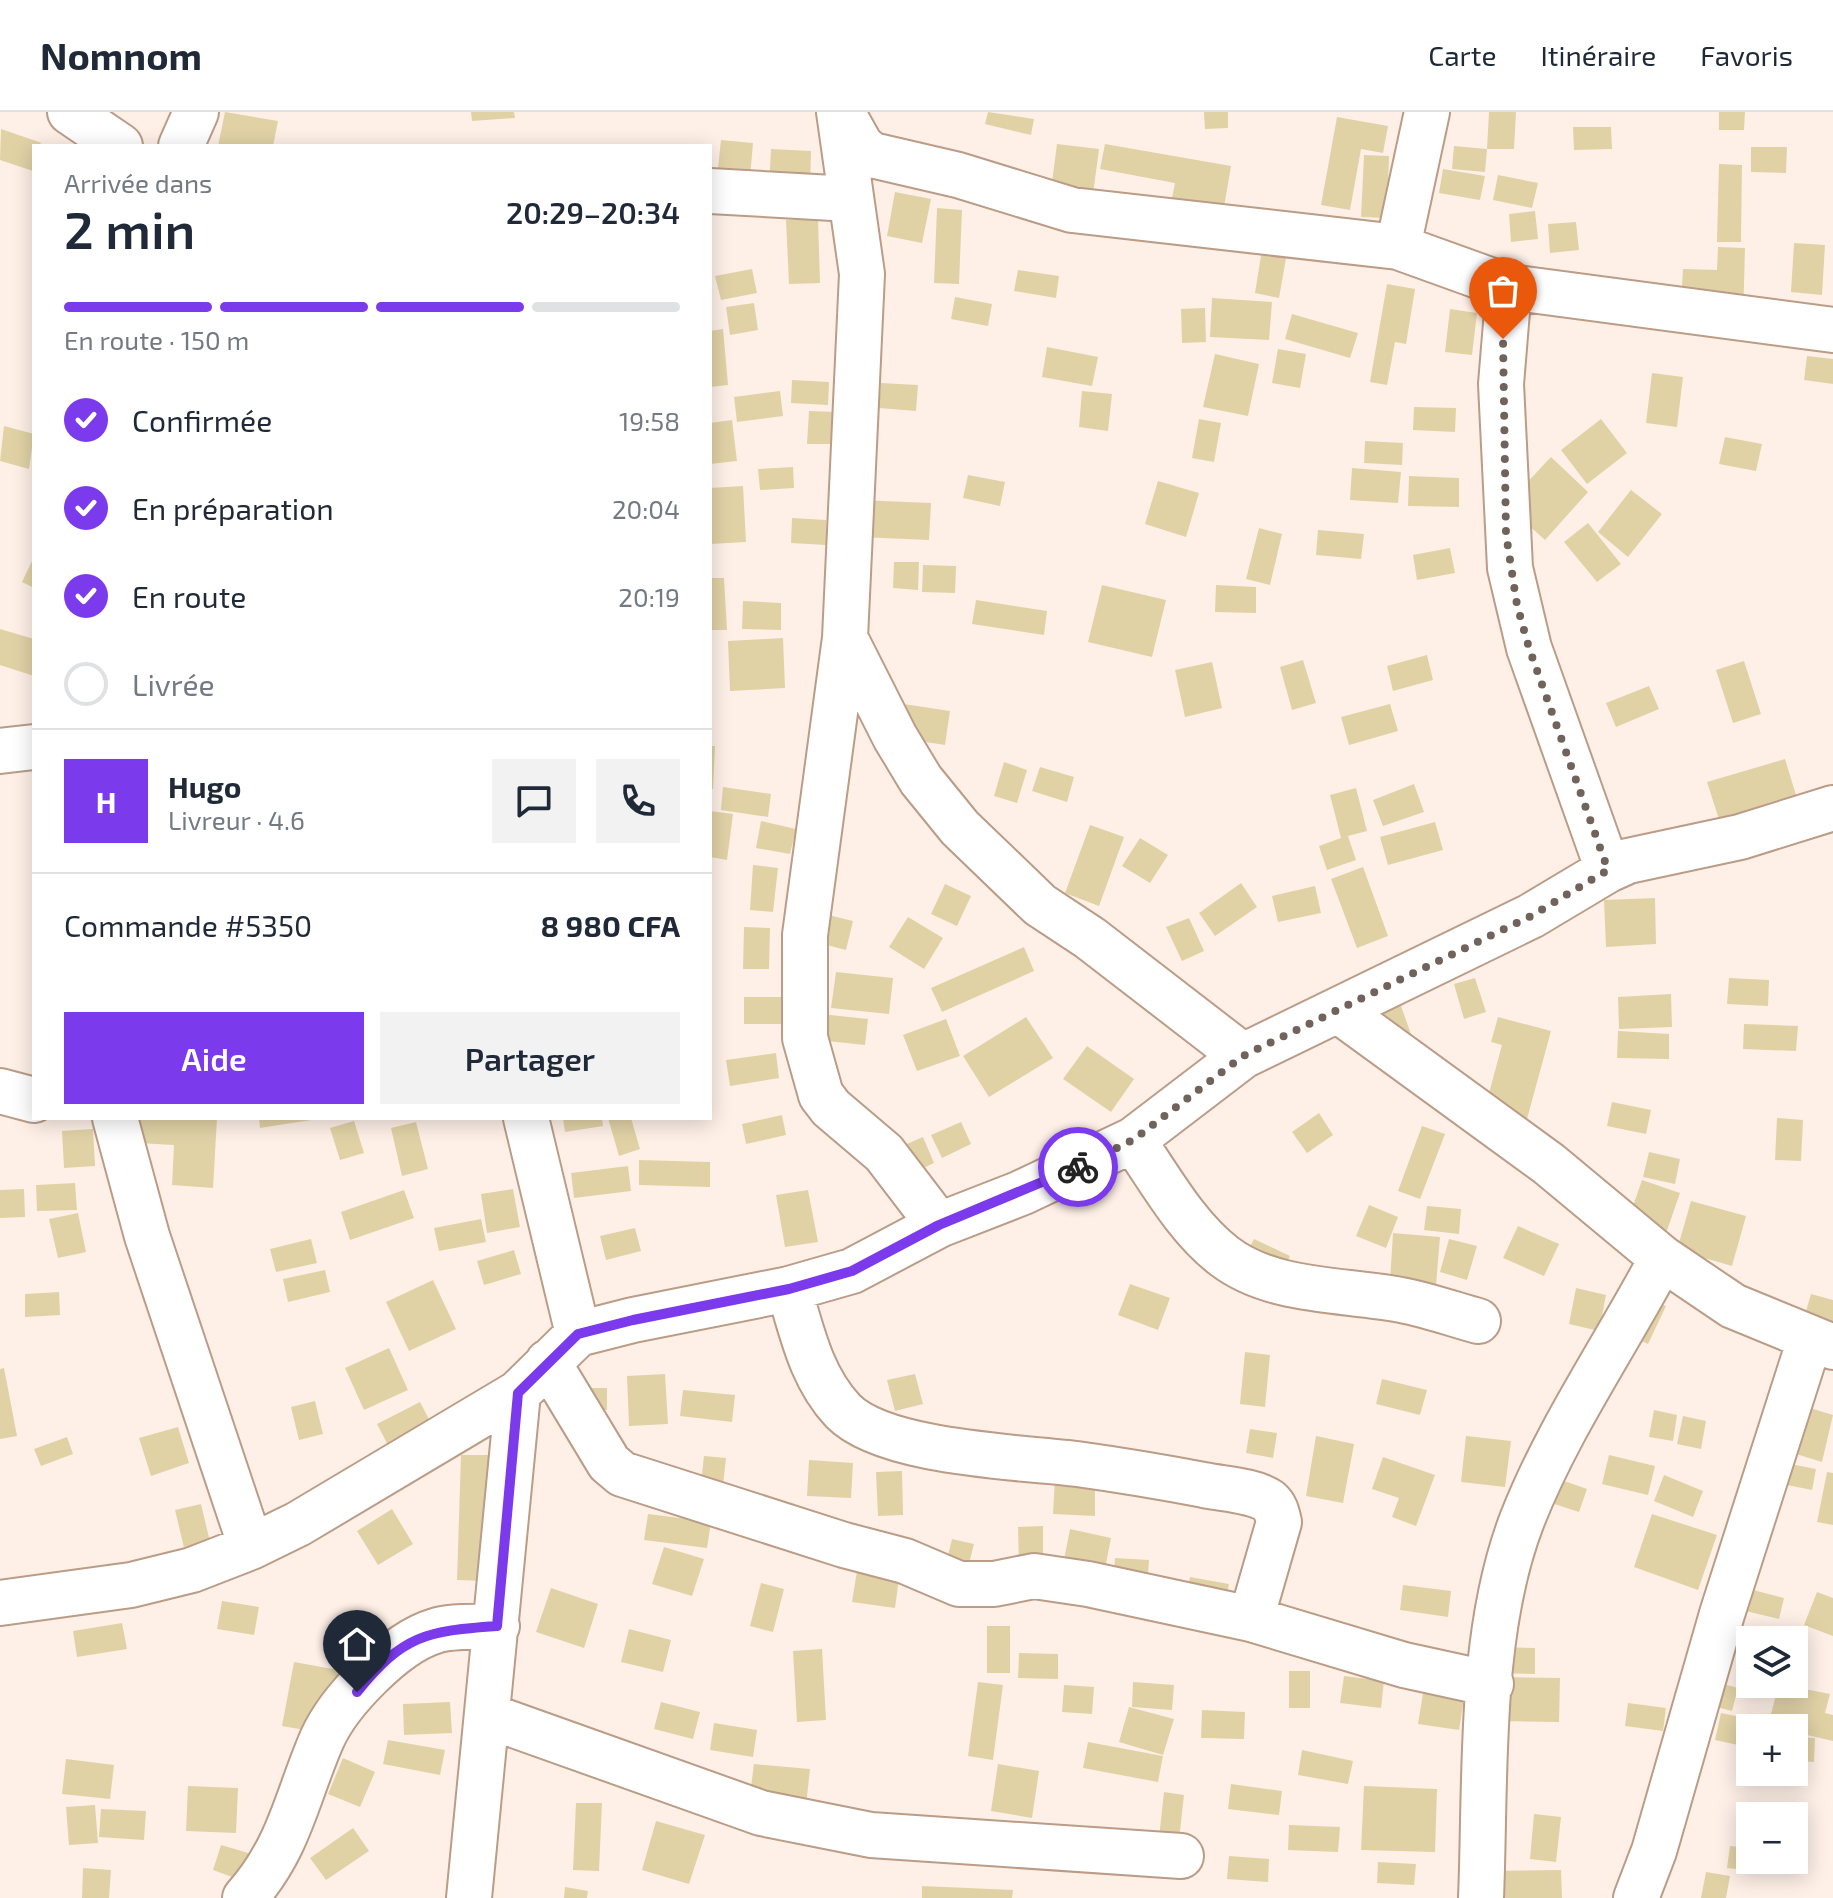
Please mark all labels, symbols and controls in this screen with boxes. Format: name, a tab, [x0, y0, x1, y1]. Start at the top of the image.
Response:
text: Nomnom	[40, 32, 202, 78]
text: Carte	[1428, 38, 1497, 72]
text: Itinéraire	[1541, 38, 1656, 72]
text: Favoris	[1700, 38, 1793, 72]
text: Arrivée dans	[64, 167, 212, 198]
text: 20:29–20:34	[506, 194, 680, 230]
text: 2 min	[64, 197, 195, 259]
pin	[1469, 257, 1537, 339]
icon: bag	[1481, 269, 1525, 313]
text: En route · 150 m	[64, 324, 249, 355]
icon: check	[64, 398, 108, 442]
text: Confirmée	[132, 402, 272, 438]
text: 19:58	[619, 405, 680, 436]
icon: check	[64, 486, 108, 530]
text: En préparation	[132, 490, 334, 526]
text: 20:04	[612, 493, 680, 524]
icon: check	[64, 574, 108, 618]
text: En route	[132, 578, 246, 614]
text: 20:19	[618, 581, 680, 612]
text: Livrée	[132, 666, 215, 702]
button: chat	[492, 759, 576, 843]
button: phone	[596, 759, 680, 843]
text: Hugo	[168, 768, 242, 804]
text: H	[96, 783, 116, 819]
text: Livreur · 4.6	[168, 804, 305, 835]
text: Commande #5350	[64, 907, 312, 943]
text: 8 980 CFA	[540, 907, 680, 943]
button: Aide	[64, 1012, 364, 1104]
button: Partager	[380, 1012, 680, 1104]
courier	[1038, 1127, 1118, 1207]
icon: bike	[1056, 1145, 1100, 1189]
pin	[323, 1610, 391, 1692]
icon: home	[335, 1622, 379, 1666]
map controls	[1736, 1626, 1808, 1874]
button: layers	[1736, 1626, 1808, 1698]
button: +	[1736, 1714, 1808, 1786]
button: −	[1736, 1802, 1808, 1874]

